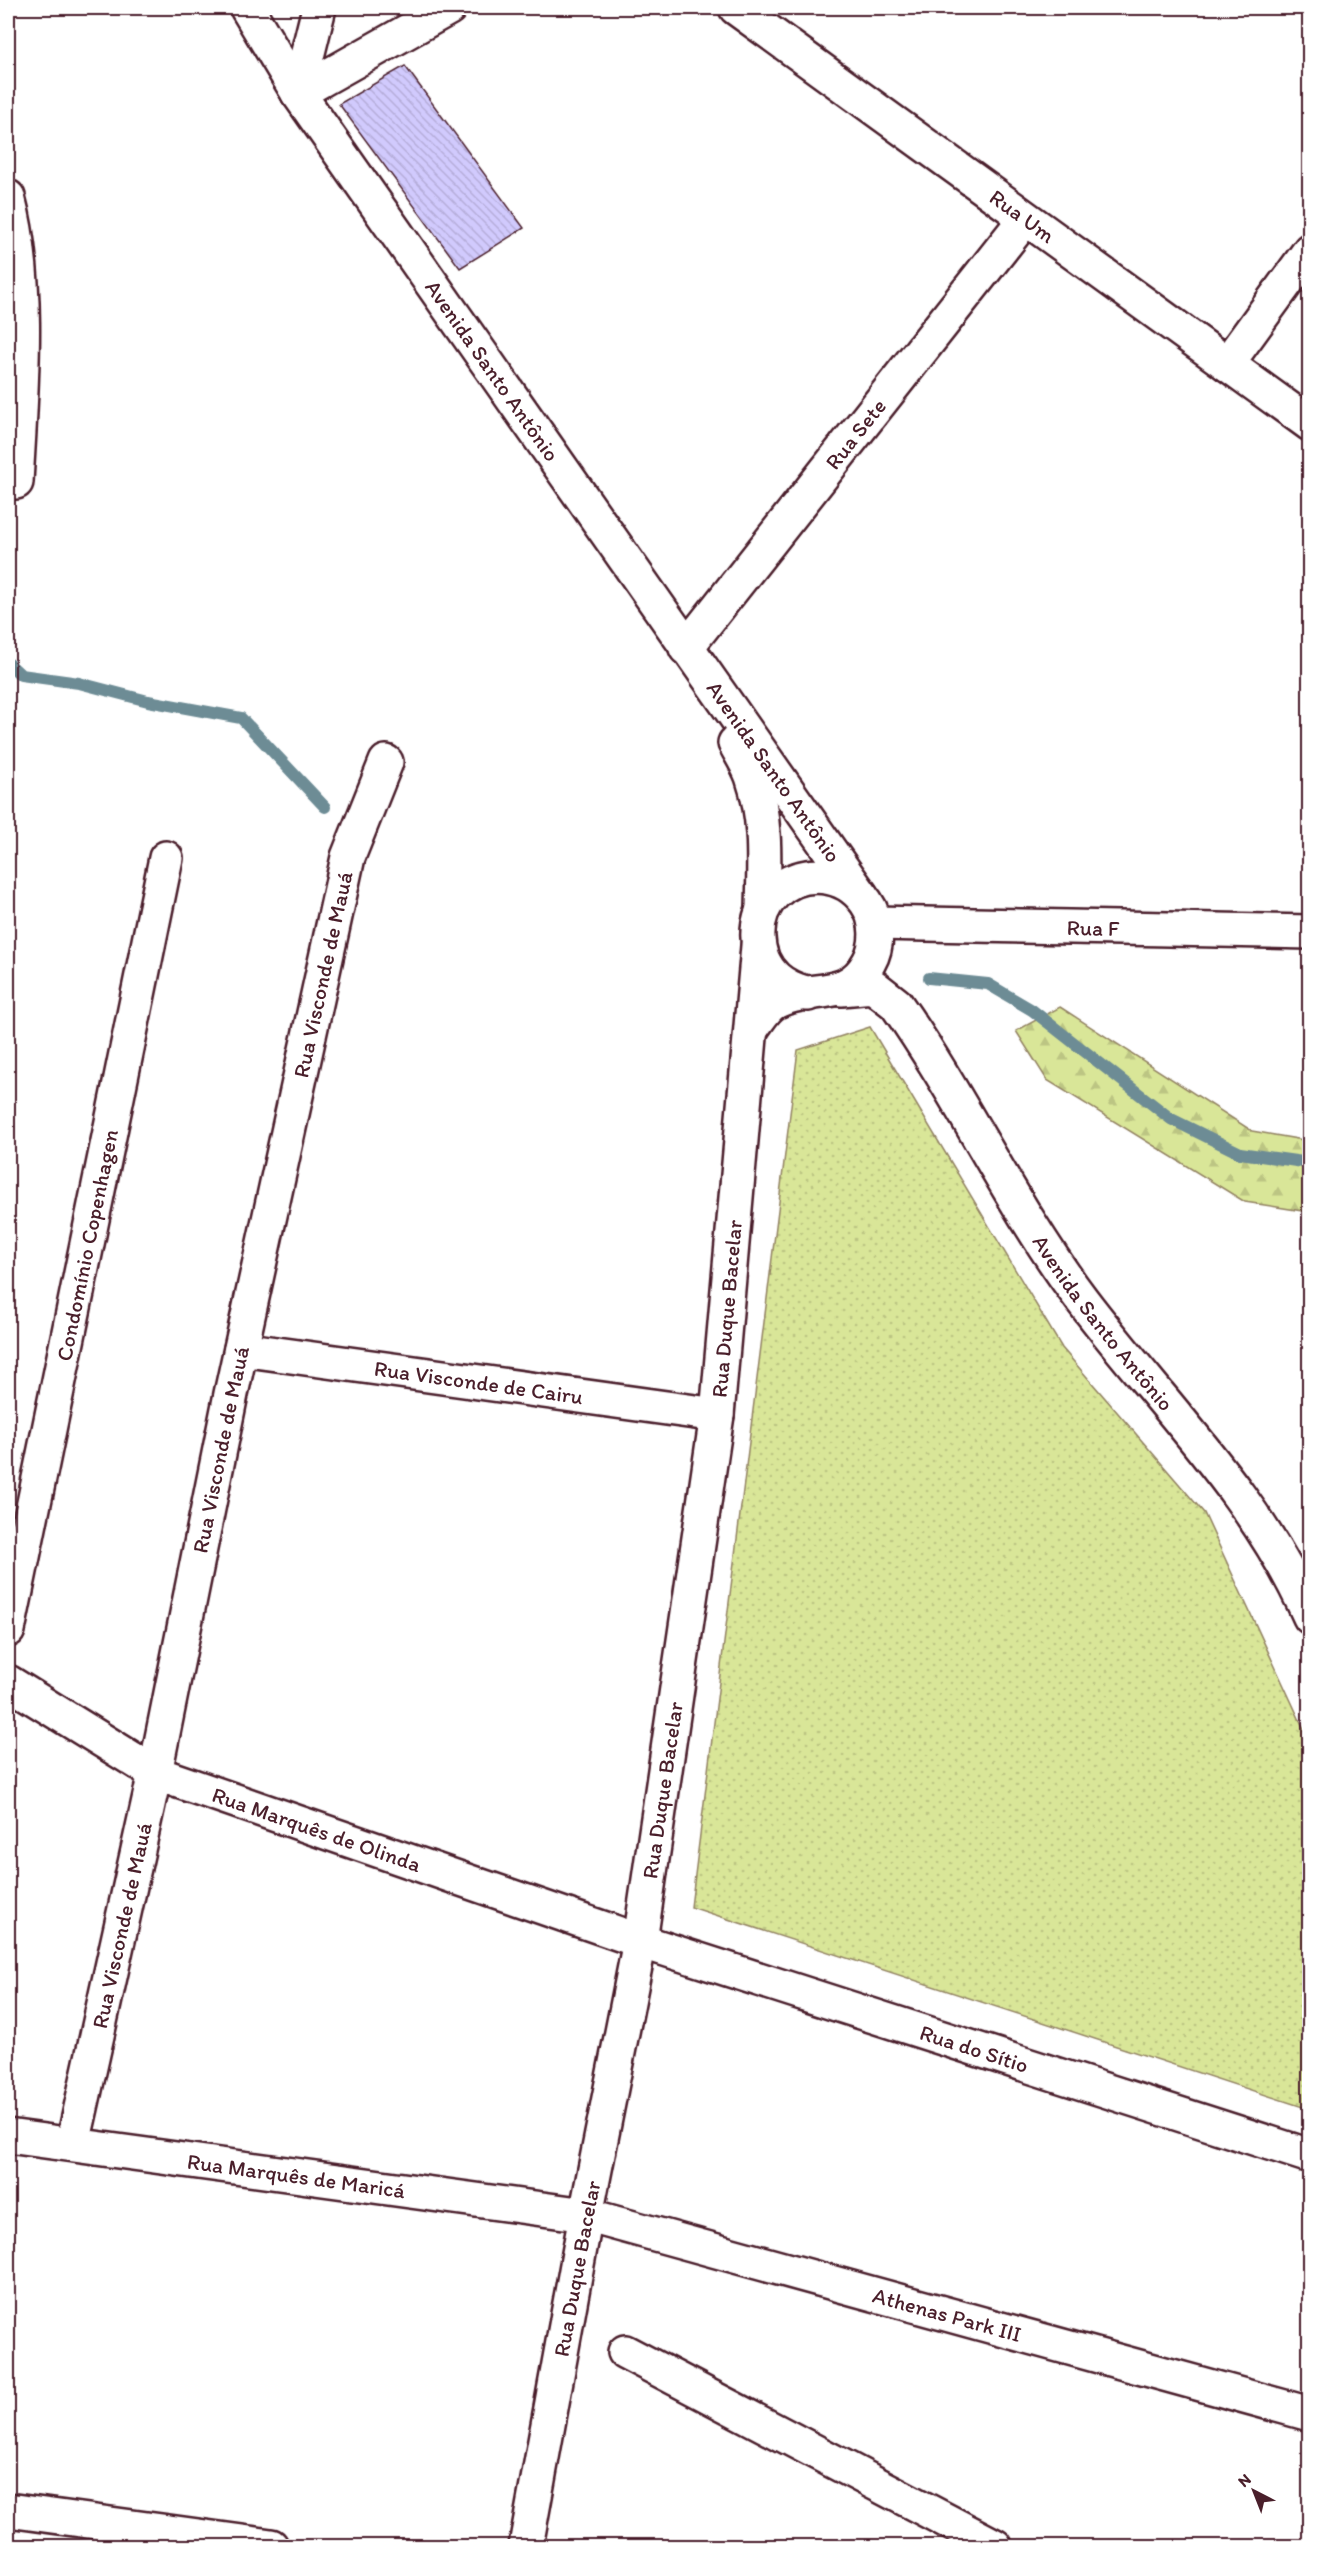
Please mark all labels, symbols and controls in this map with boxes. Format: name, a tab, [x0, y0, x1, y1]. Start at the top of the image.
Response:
street label: Rua Um	[984, 183, 1061, 249]
street label: Avenida Santo Antônio	[419, 275, 565, 467]
street label: Rua Sete	[819, 393, 892, 475]
street label: Avenida Santo Antônio	[701, 676, 847, 868]
street label: Rua Visconde de Mauá	[287, 868, 359, 1080]
street label: Rua F	[1066, 914, 1120, 942]
street label: Condomínio Copenhagen	[50, 1126, 124, 1363]
street label: Rua Duque Bacelar	[706, 1218, 748, 1399]
street label: Avenida Santo Antônio	[1027, 1230, 1180, 1417]
street label: Rua Visconde de Mauá	[186, 1343, 255, 1555]
street label: Rua Visconde de Cairu	[373, 1355, 585, 1410]
street label: Rua Duque Bacelar	[636, 1700, 689, 1881]
street label: Rua Marquês de Olinda	[208, 1781, 425, 1878]
street label: Rua Visconde de Mauá	[86, 1819, 158, 2031]
street label: Rua do Sítio	[916, 2019, 1032, 2079]
street label: Rua Marquês de Maricá	[185, 2148, 408, 2204]
street label: Rua Duque Bacelar	[548, 2178, 607, 2359]
street label: Athenas Park III	[870, 2281, 1024, 2348]
north arrow	[1224, 2461, 1284, 2521]
text: N	[1234, 2470, 1255, 2491]

